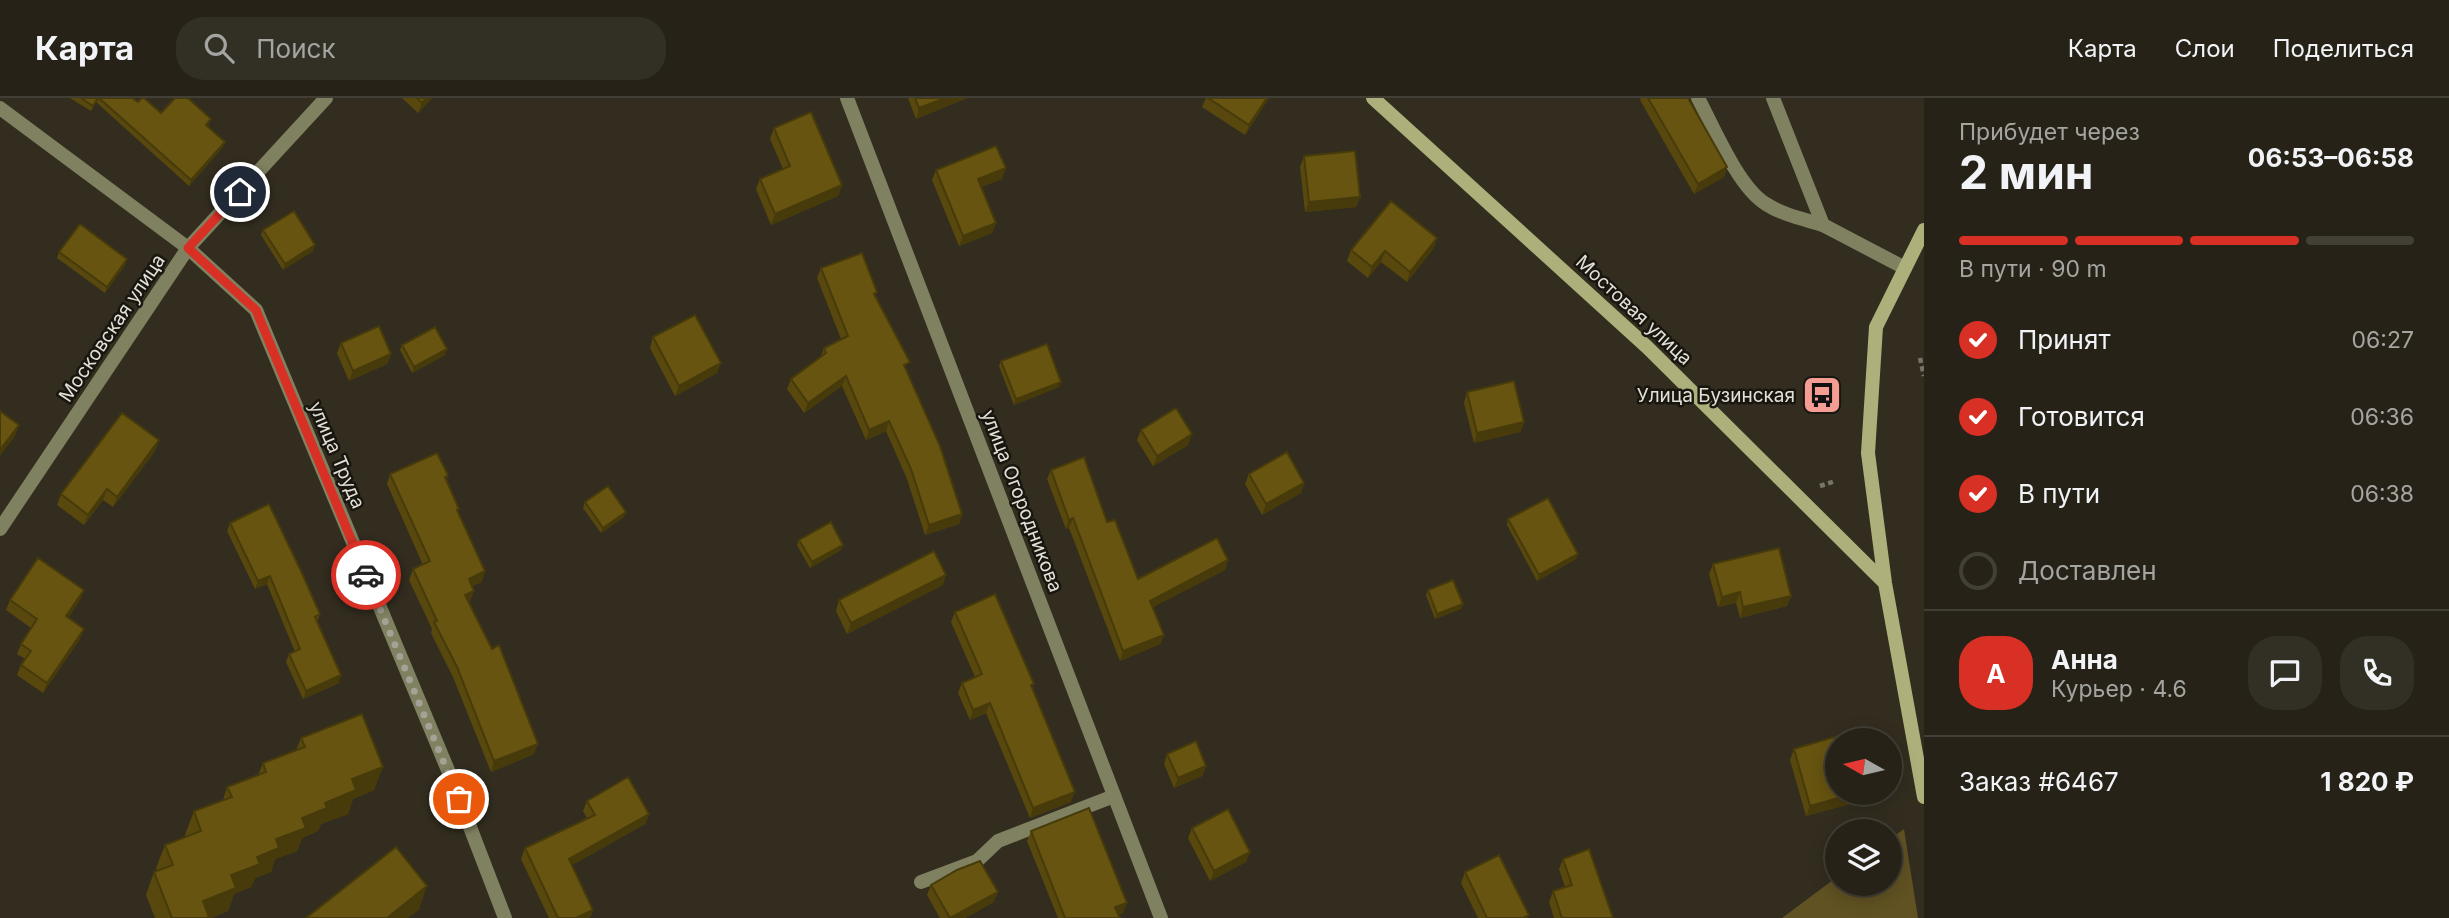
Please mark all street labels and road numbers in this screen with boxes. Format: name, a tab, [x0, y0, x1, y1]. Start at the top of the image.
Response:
street label: Московская улица	[54, 250, 170, 406]
street label: Мостовая улица	[1571, 250, 1697, 370]
street label: улица Труда	[304, 398, 370, 512]
street label: улица Огородникова	[977, 407, 1067, 595]

